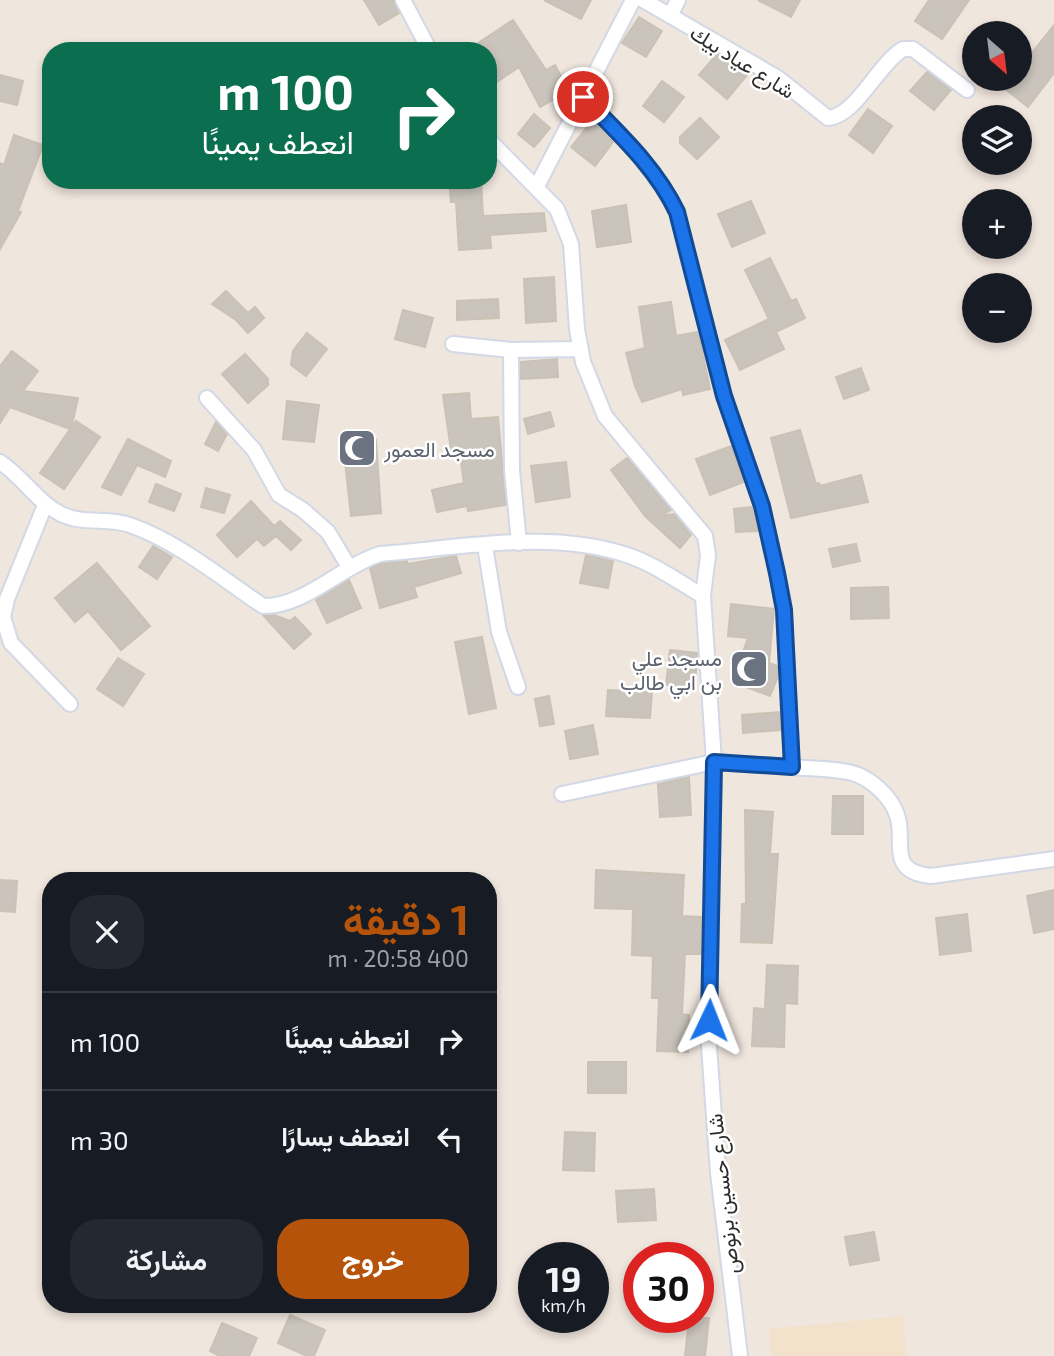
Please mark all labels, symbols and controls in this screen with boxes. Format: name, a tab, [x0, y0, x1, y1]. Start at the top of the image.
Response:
street label: شارع عياد بيك	[684, 19, 800, 106]
north arrow	[962, 21, 1032, 91]
map controls	[962, 21, 1032, 343]
text: 100 m	[217, 61, 354, 120]
pin	[553, 67, 613, 127]
icon: right	[378, 70, 469, 161]
icon: arrive	[564, 78, 602, 116]
button: layers	[962, 105, 1032, 175]
text: انعطف يمينًا	[202, 122, 354, 160]
button: +	[962, 189, 1032, 259]
button: −	[962, 273, 1032, 343]
mosque icon: مسجد العمور	[336, 427, 378, 469]
place label: مسجد العمور	[383, 436, 495, 463]
place label: مسجد علي بن ابي طالب	[620, 645, 722, 700]
mosque icon: مسجد علي بن ابي طالب	[728, 648, 770, 690]
text: 1 دقيقة	[343, 893, 469, 943]
button: close	[70, 895, 144, 969]
text: 400 m · 20:58	[328, 944, 469, 972]
position arrow	[672, 983, 746, 1057]
text: انعطف يمينًا	[285, 1022, 410, 1053]
icon: right	[431, 1022, 469, 1060]
text: 100 m	[70, 1026, 140, 1057]
street label: شارع حسين برنوص	[701, 1112, 746, 1276]
text: انعطف يسارًا	[281, 1120, 410, 1151]
icon: left	[431, 1120, 469, 1158]
text: 30 m	[70, 1124, 129, 1155]
button: مشاركة	[70, 1219, 263, 1299]
button: خروج	[277, 1219, 469, 1299]
speed limit sign: 30	[623, 1242, 714, 1333]
text: 19	[546, 1257, 581, 1299]
text: km/h	[541, 1294, 586, 1316]

